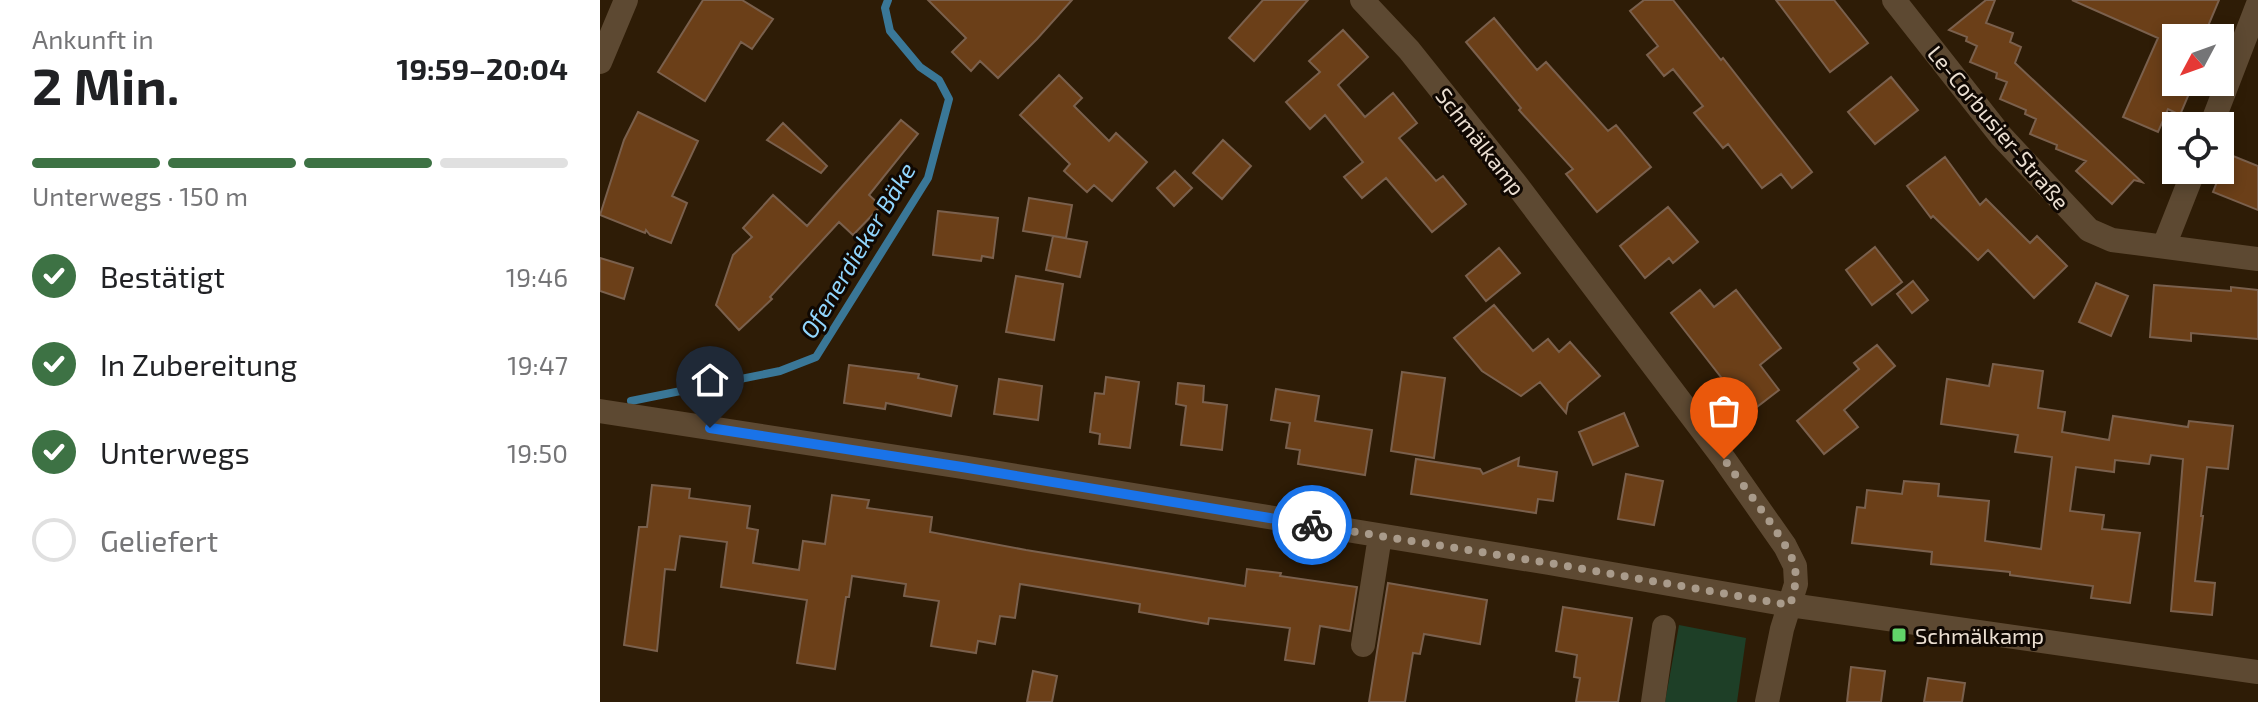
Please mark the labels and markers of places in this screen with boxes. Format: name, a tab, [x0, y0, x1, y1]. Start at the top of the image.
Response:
pin	[676, 346, 744, 428]
pin	[1690, 377, 1758, 459]
place label: Schmälkamp	[1915, 622, 2044, 648]
marker: Schmälkamp	[1890, 626, 1908, 644]

